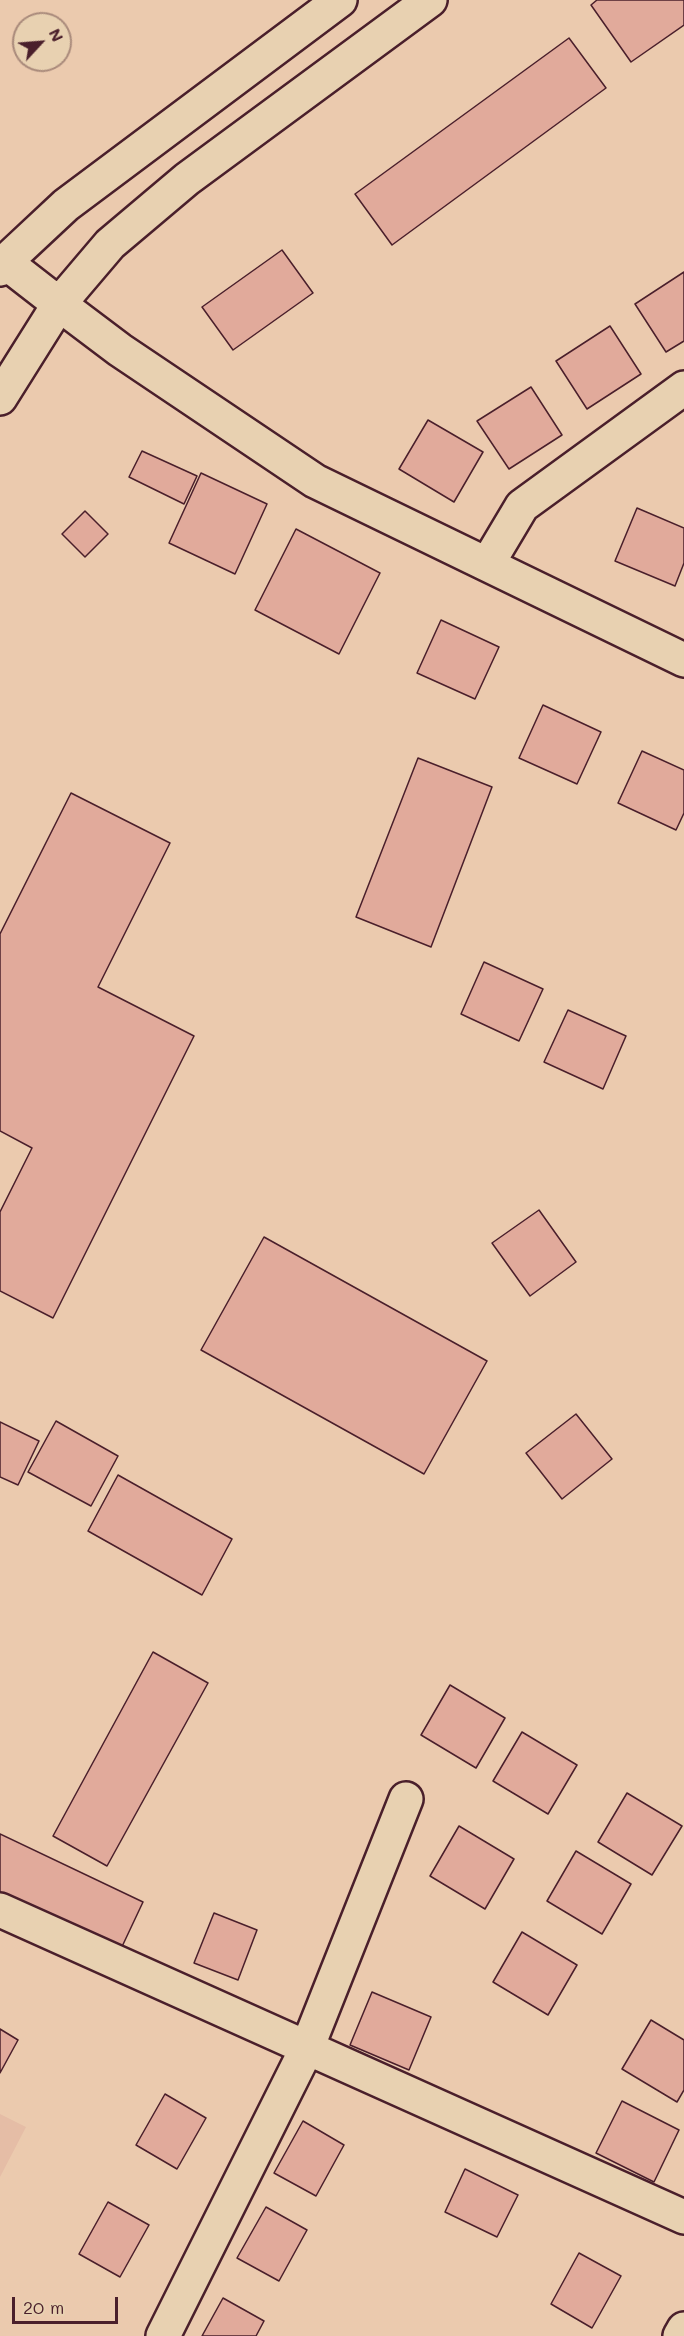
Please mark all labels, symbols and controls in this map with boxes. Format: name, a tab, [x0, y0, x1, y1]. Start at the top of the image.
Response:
north arrow	[12, 12, 72, 72]
text: N	[45, 25, 69, 45]
scale bar	[15, 2285, 122, 2323]
text: 20 m	[23, 2295, 64, 2319]

